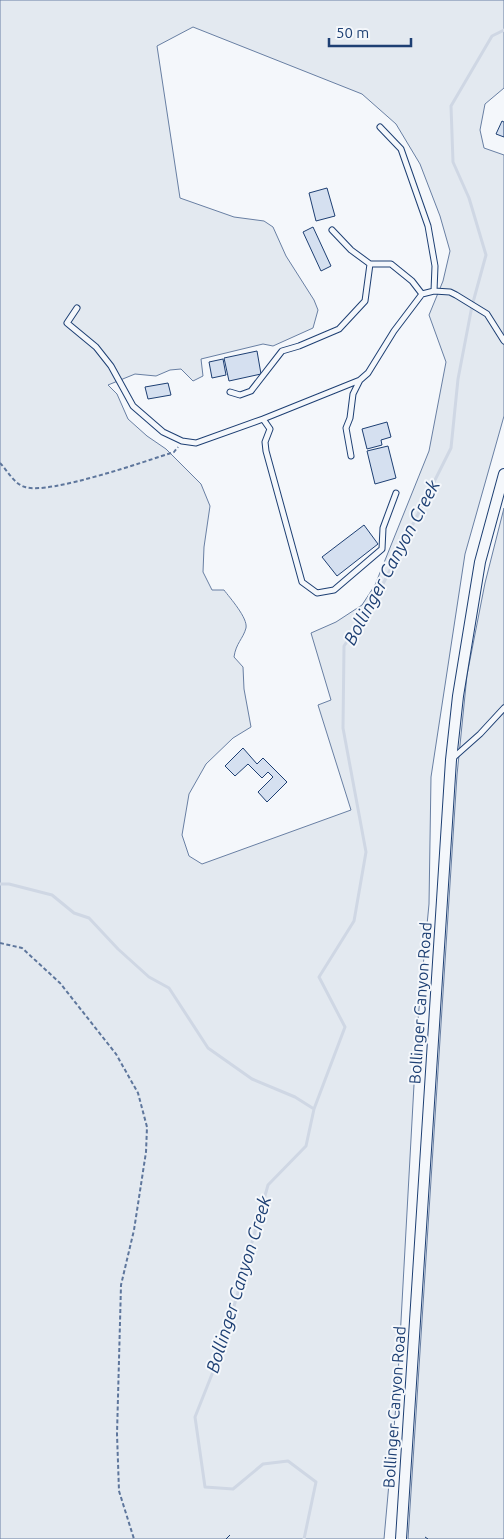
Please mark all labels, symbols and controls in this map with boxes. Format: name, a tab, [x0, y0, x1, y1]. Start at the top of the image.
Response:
scale bar	[329, 15, 412, 47]
text: 50 m	[336, 24, 369, 41]
water label: Bollinger Canyon Creek	[339, 476, 443, 648]
street label: Bollinger Canyon Road	[405, 921, 435, 1085]
water label: Bollinger Canyon Creek	[202, 1193, 275, 1375]
street label: Bollinger Canyon Road	[379, 1325, 409, 1489]

